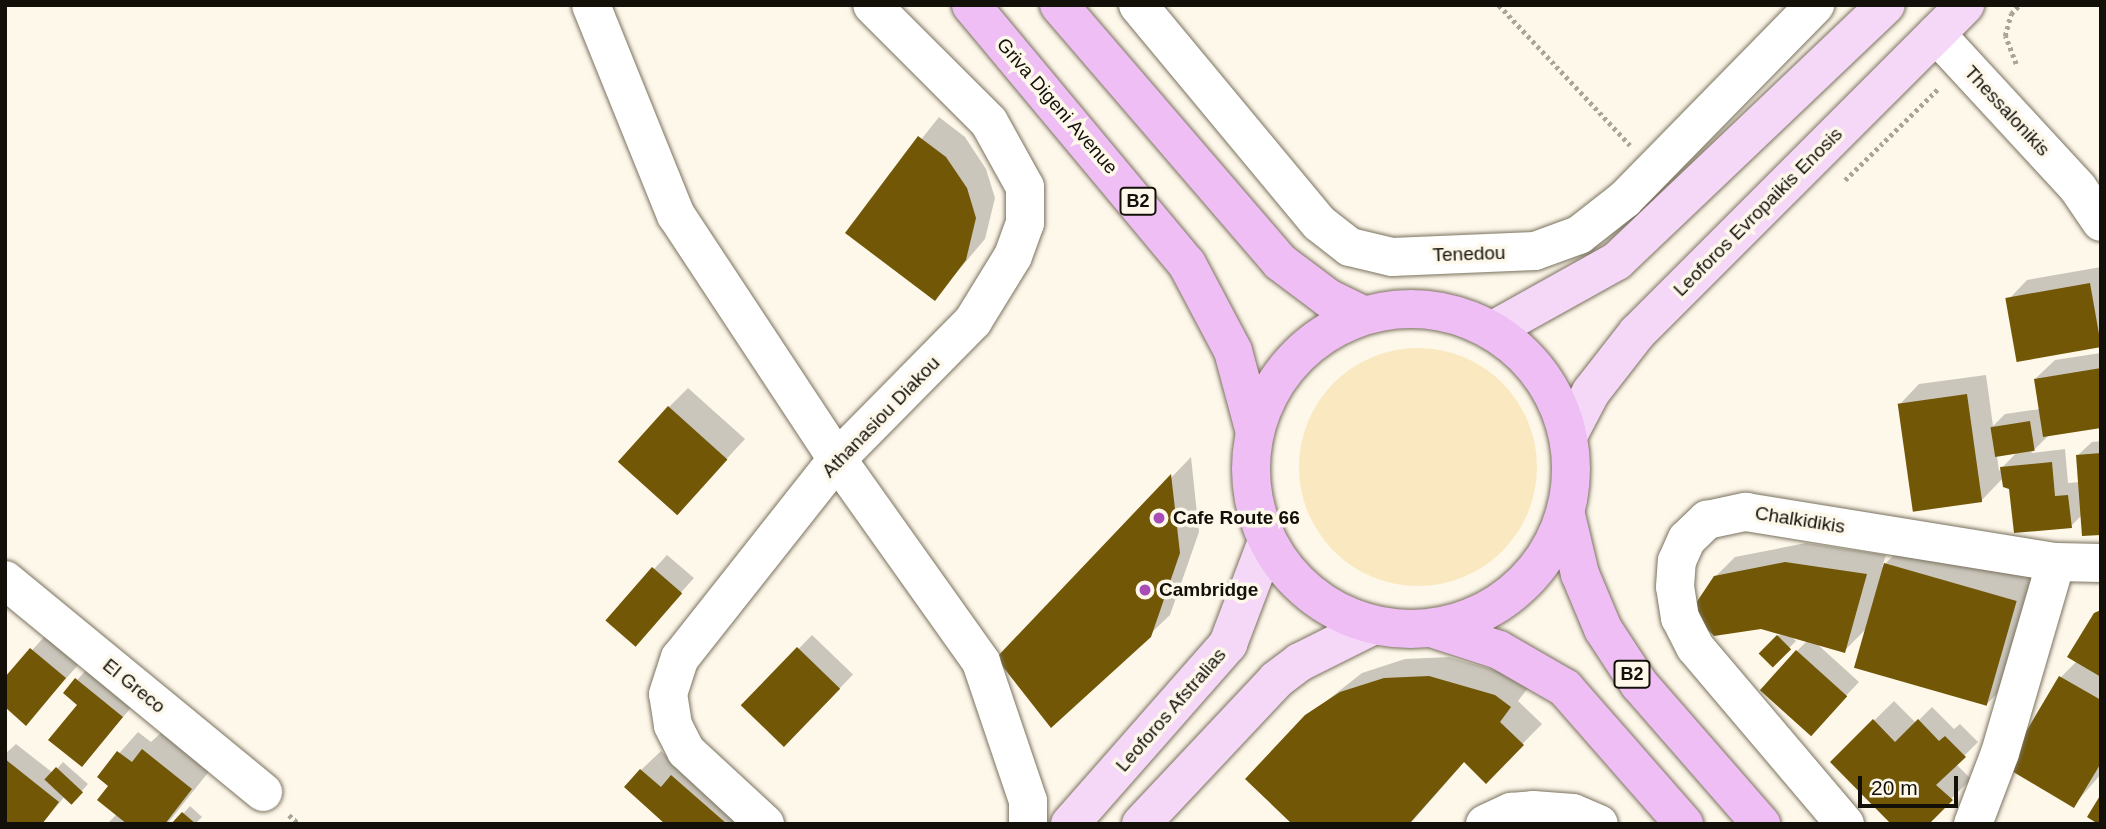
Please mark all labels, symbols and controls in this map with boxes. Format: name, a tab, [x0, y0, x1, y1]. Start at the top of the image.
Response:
street label: Griva Digeni Avenue	[991, 33, 1123, 179]
street label: Thessalonikis	[1959, 61, 2055, 161]
street label: Leoforos Evropaikis Enosis	[1669, 123, 1847, 301]
road number: B2	[1119, 186, 1157, 216]
street label: Tenedou	[1432, 241, 1506, 267]
street label: Athanasiou Diakou	[817, 352, 945, 482]
street label: Chalkidikis	[1753, 502, 1847, 538]
place label: Cafe Route 66	[1173, 507, 1300, 529]
marker: Cafe Route 66	[1151, 510, 1167, 526]
place label: Cambridge	[1159, 579, 1258, 601]
marker: Cambridge	[1137, 582, 1153, 598]
street label: Leoforos Afstralias	[1111, 643, 1231, 777]
street label: El Greco	[98, 654, 170, 718]
road number: B2	[1613, 660, 1651, 688]
scale bar	[1861, 762, 1961, 806]
text: 20 m	[1871, 776, 1918, 799]

